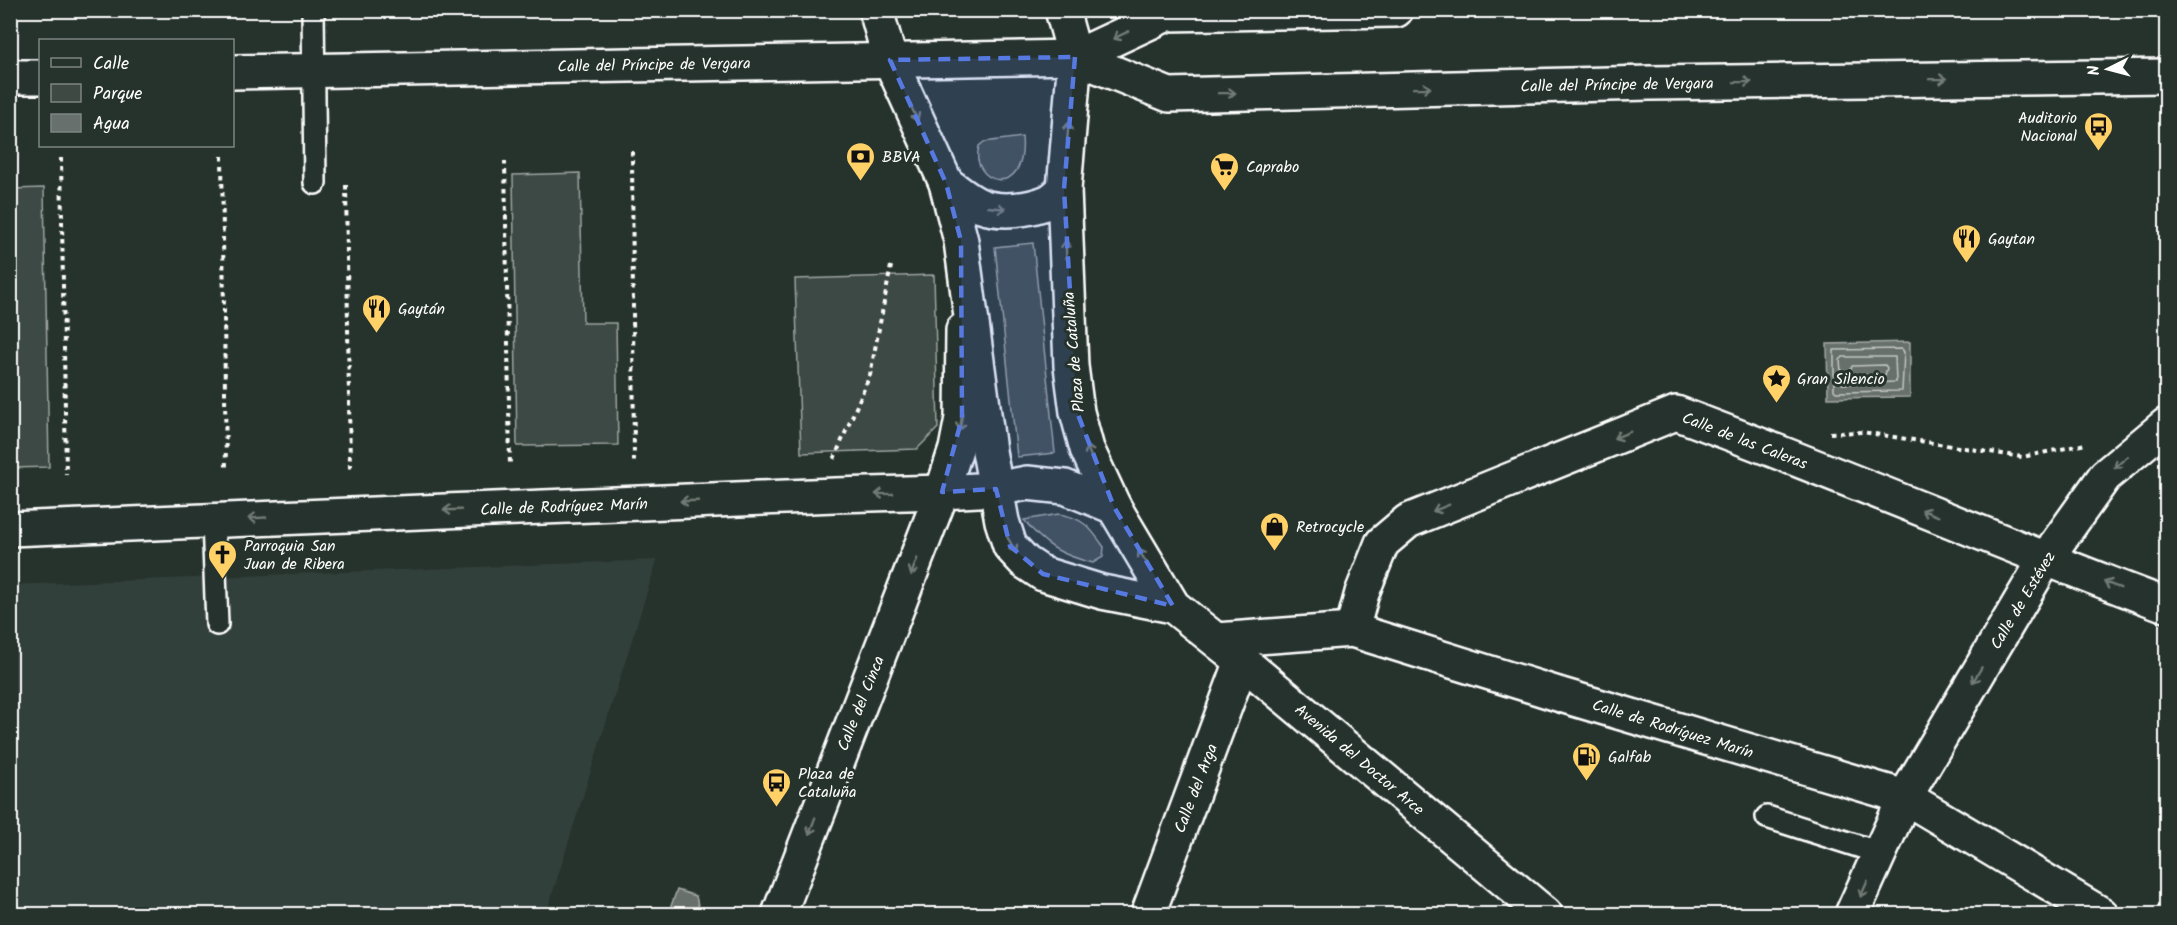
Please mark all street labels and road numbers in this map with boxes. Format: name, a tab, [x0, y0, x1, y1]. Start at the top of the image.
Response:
street label: Calle del Príncipe de Vergara	[557, 51, 751, 80]
street label: Calle del Príncipe de Vergara	[1520, 71, 1714, 100]
street label: Plaza de Cataluña	[1057, 290, 1092, 413]
street label: Calle de las Caleras	[1678, 406, 1811, 477]
street label: Calle de Rodríguez Marín	[480, 492, 648, 523]
street label: Calle de Estévez	[1984, 547, 2062, 655]
street label: Calle del Cinca	[831, 652, 892, 755]
street label: Calle de Rodríguez Marín	[1589, 693, 1756, 766]
street label: Avenida del Doctor Arce	[1289, 698, 1429, 822]
street label: Calle del Arga	[1168, 740, 1225, 837]

